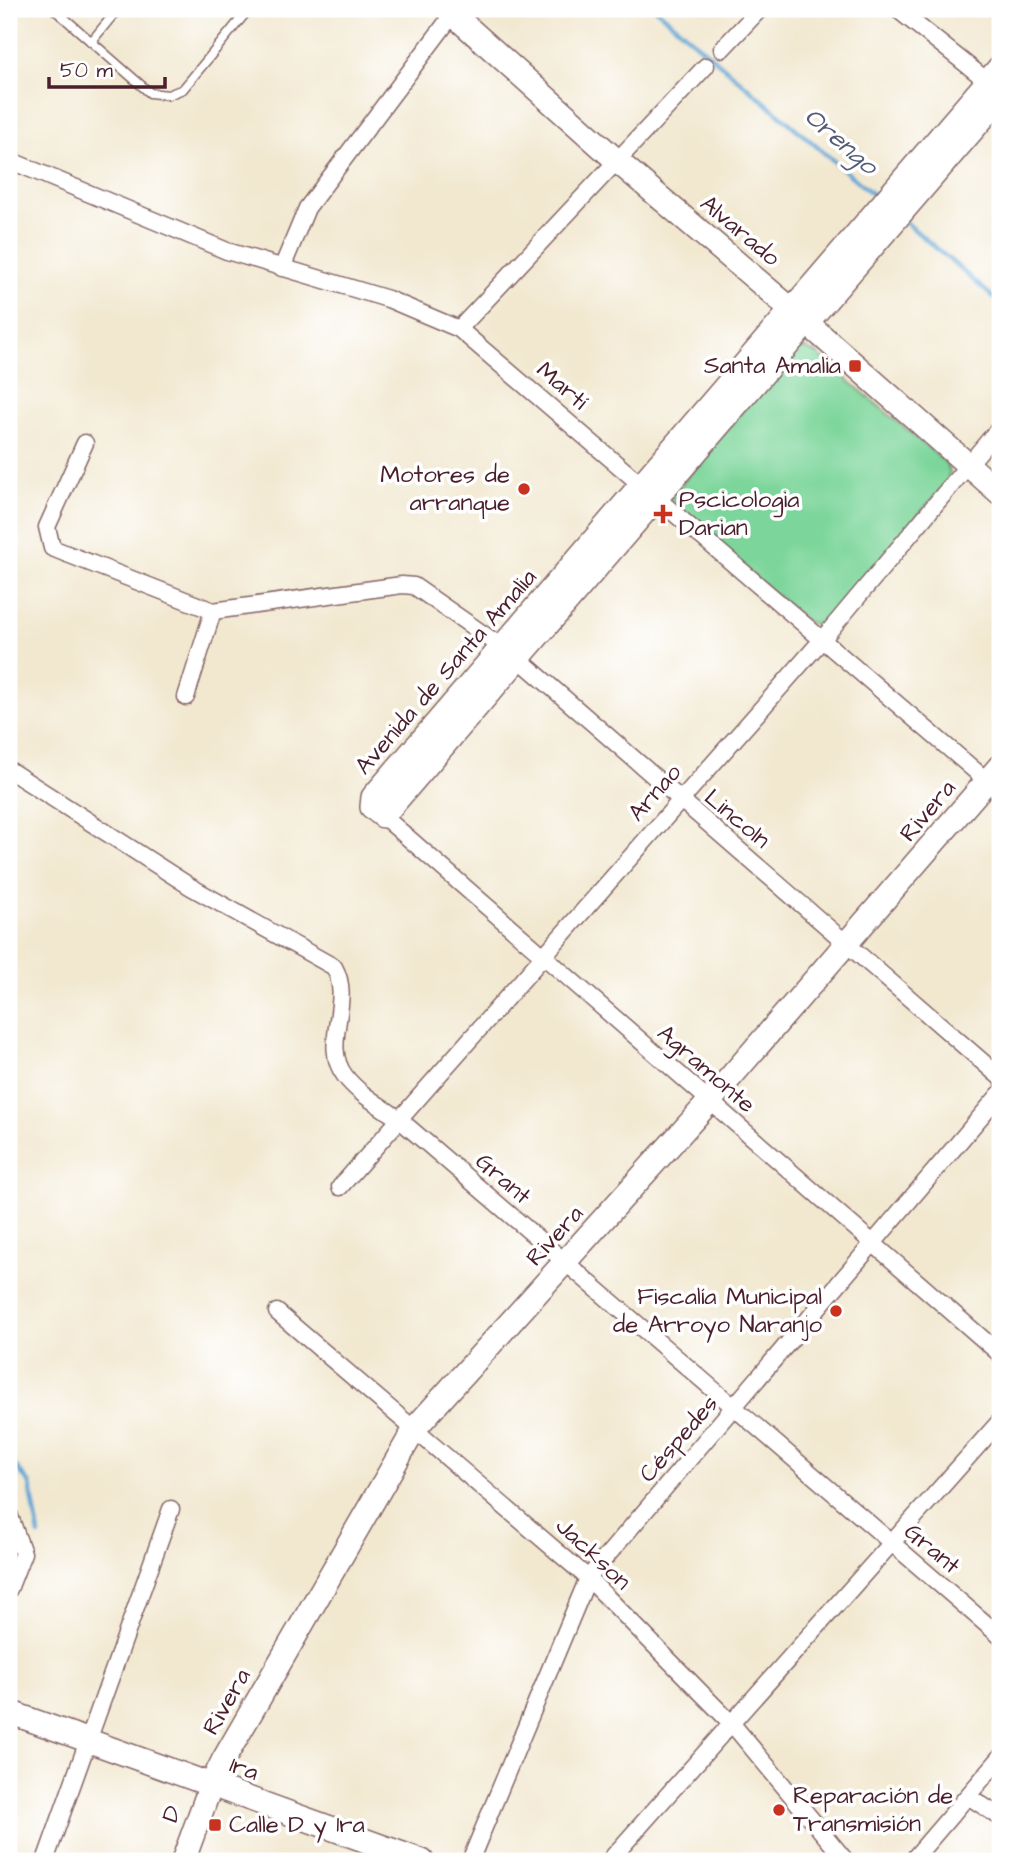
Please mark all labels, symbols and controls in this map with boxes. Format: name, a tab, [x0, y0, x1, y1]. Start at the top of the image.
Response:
scale bar	[49, 46, 164, 90]
text: 50 m	[60, 56, 114, 85]
water label: Orengo	[796, 99, 887, 185]
street label: Alvarado	[693, 187, 788, 275]
place label: Santa Amalia	[704, 349, 841, 383]
street label: Martí	[529, 354, 596, 418]
marker: Santa Amalia	[847, 358, 863, 374]
place label: Motores de arranque	[380, 458, 510, 520]
marker: Motores de arranque	[516, 481, 532, 497]
place label: Pscicologia Darian	[679, 483, 799, 545]
marker: Pscicologia Darian	[653, 504, 673, 524]
street label: Avenida de Santa Amalia	[347, 562, 545, 782]
street label: Arnao	[620, 756, 690, 829]
street label: Rivera	[892, 773, 964, 849]
street label: Lincoln	[697, 781, 777, 857]
street label: Agramonte	[649, 1017, 762, 1122]
street label: Grant	[468, 1145, 538, 1213]
street label: Rivera	[518, 1198, 592, 1274]
place label: Fiscalía Municipal de Arroyo Naranjo	[613, 1280, 823, 1343]
marker: Fiscalía Municipal de Arroyo Naranjo	[828, 1303, 844, 1319]
street label: Céspedes	[631, 1388, 727, 1490]
street label: Jackson	[548, 1510, 638, 1598]
street label: Grant	[897, 1515, 968, 1583]
street label: Rivera	[194, 1662, 260, 1742]
street label: 1ra	[225, 1748, 263, 1790]
place label: Reparación de Transmisión	[793, 1779, 953, 1841]
street label: D	[153, 1801, 191, 1827]
marker: Reparación de Transmisión	[771, 1802, 787, 1818]
place label: Calle D y 1ra	[229, 1808, 365, 1843]
marker: Calle D y 1ra	[207, 1817, 223, 1833]

